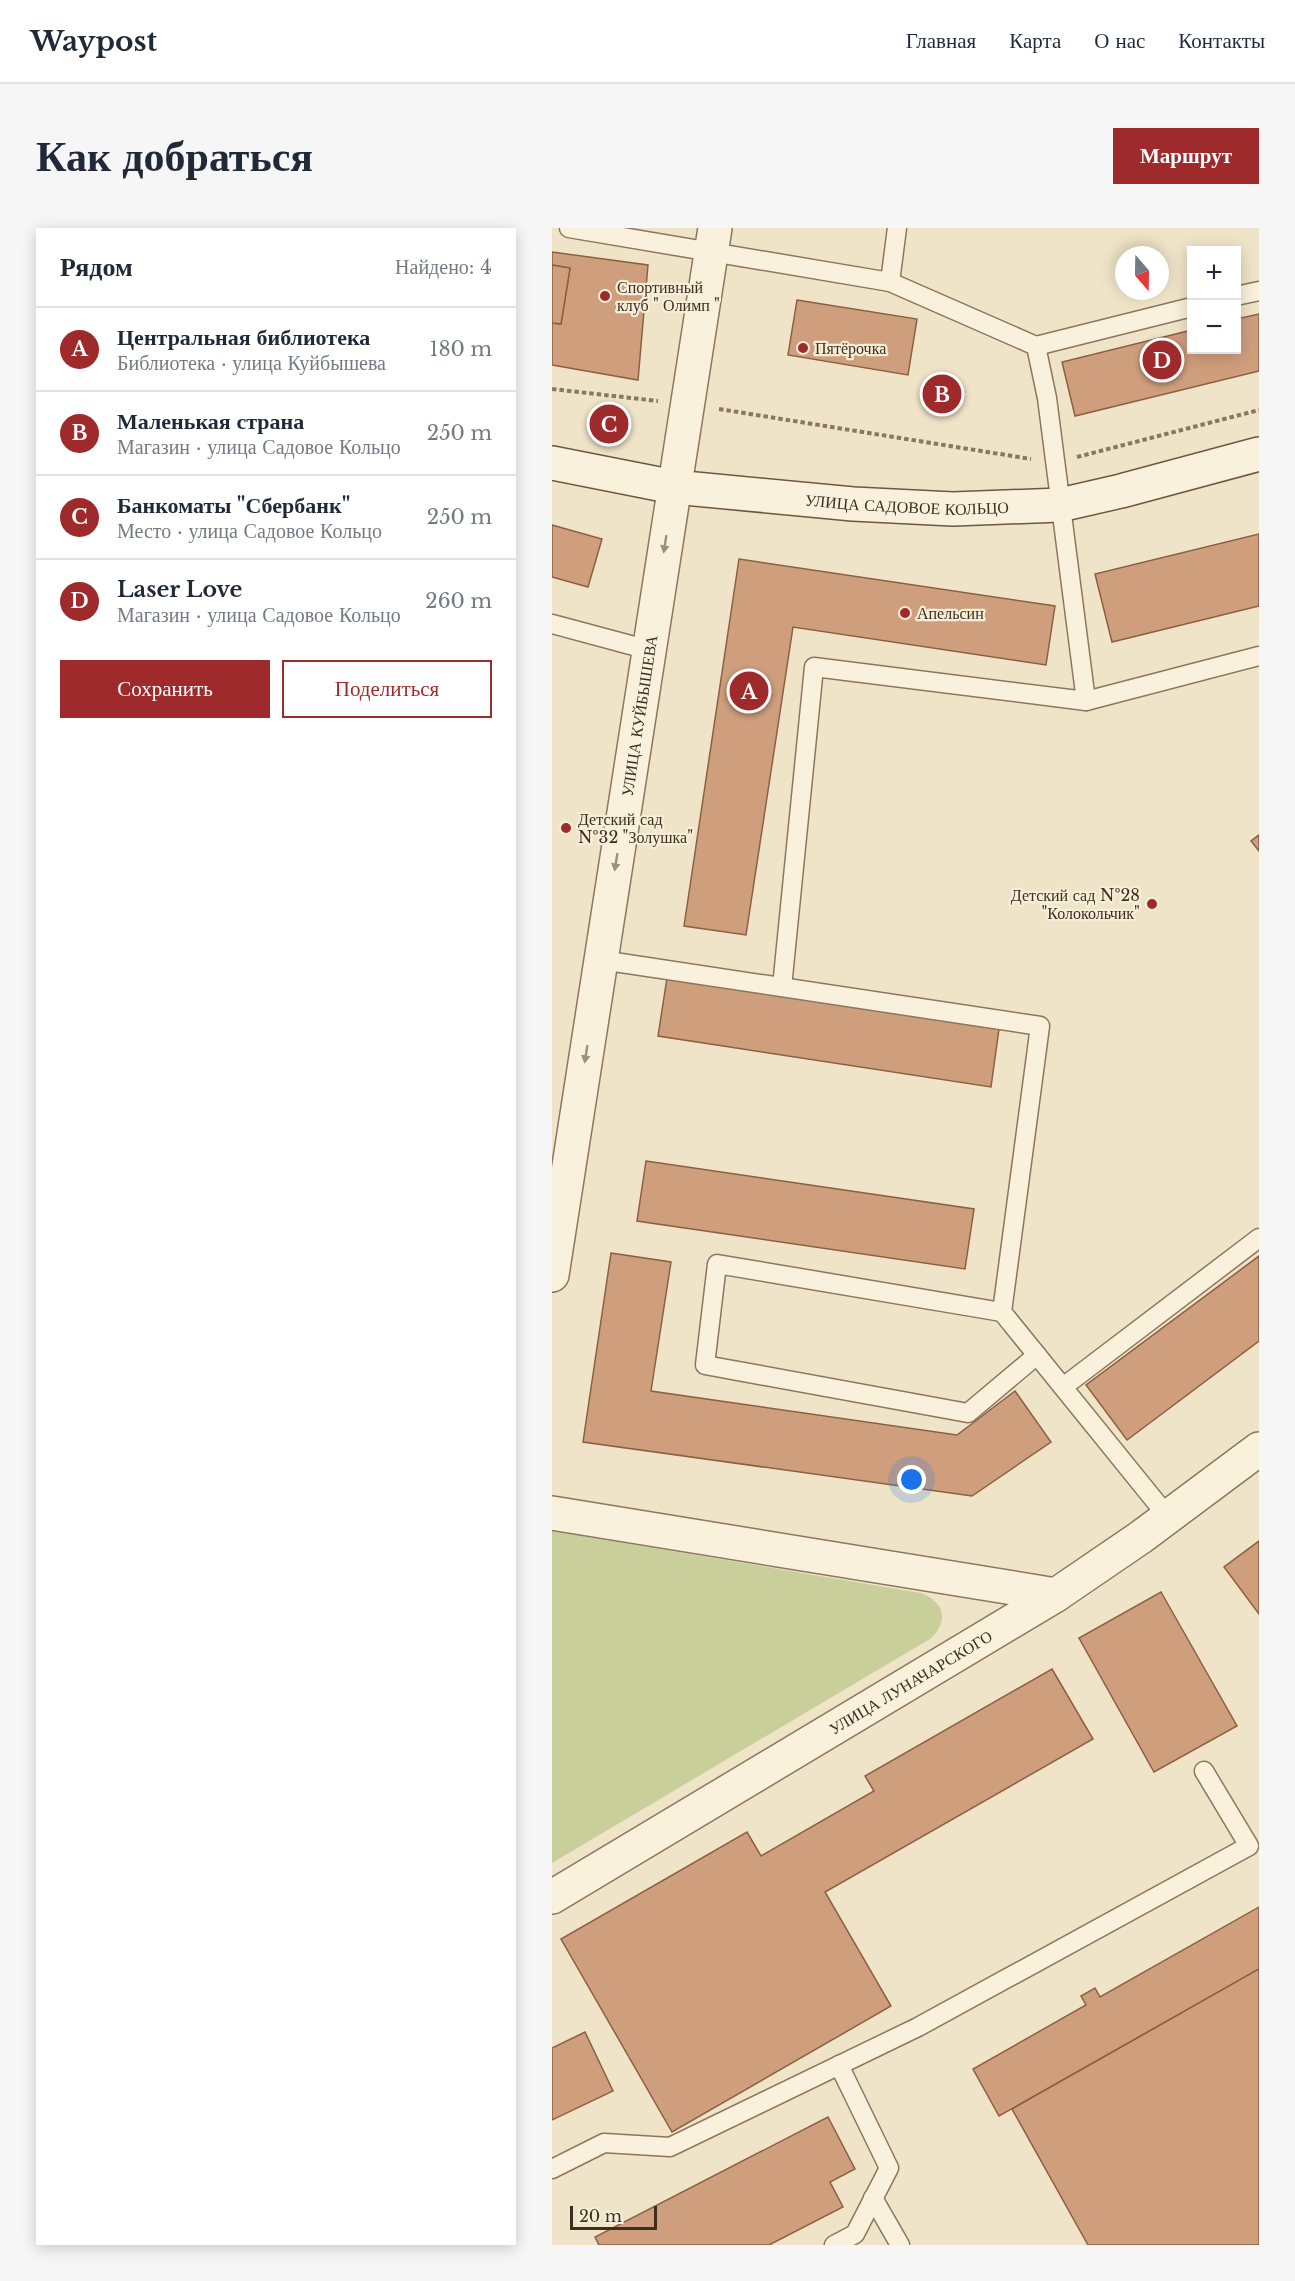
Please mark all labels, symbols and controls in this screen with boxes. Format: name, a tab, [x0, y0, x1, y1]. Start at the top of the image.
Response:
text: Waypost	[30, 24, 157, 59]
text: Главная	[906, 28, 976, 54]
text: Карта	[1009, 28, 1061, 54]
text: О нас	[1094, 28, 1145, 54]
text: Контакты	[1178, 28, 1265, 54]
button: Маршрут	[1113, 128, 1259, 184]
text: Как добраться	[36, 130, 313, 182]
north arrow	[1115, 246, 1169, 300]
map controls	[1187, 246, 1241, 354]
button: +	[1187, 246, 1241, 300]
text: Рядом	[60, 251, 133, 283]
text: Найдено: 4	[395, 255, 492, 279]
place label: Спортивный клуб " Олимп "	[617, 277, 720, 315]
marker: Спортивный клуб " Олимп "	[598, 289, 612, 303]
button: −	[1187, 300, 1241, 354]
text: Центральная библиотека	[117, 324, 370, 351]
text: A	[71, 337, 88, 361]
text: 180 m	[429, 337, 492, 361]
place label: Пятёрочка	[815, 338, 886, 358]
pin: D	[1142, 338, 1182, 382]
marker: Пятёрочка	[796, 341, 810, 355]
text: Библиотека · улица Куйбышева	[117, 351, 386, 375]
pin: B	[922, 372, 962, 416]
pin: C	[590, 402, 628, 446]
text: Маленькая страна	[117, 408, 304, 435]
text: B	[72, 421, 87, 445]
text: 250 m	[427, 421, 492, 445]
text: Магазин · улица Садовое Кольцо	[117, 435, 401, 459]
street label: УЛИЦА САДОВОЕ КОЛЬЦО	[804, 489, 1009, 519]
text: Банкоматы "Сбербанк"	[117, 492, 350, 519]
text: C	[71, 505, 88, 529]
text: 250 m	[427, 505, 492, 529]
text: Место · улица Садовое Кольцо	[117, 519, 382, 543]
one-way arrow	[661, 535, 670, 554]
text: Laser Love	[117, 576, 243, 603]
text: D	[70, 589, 89, 613]
text: 260 m	[425, 589, 492, 613]
text: Магазин · улица Садовое Кольцо	[117, 603, 401, 627]
place label: Апельсин	[917, 603, 984, 623]
marker: Апельсин	[898, 606, 912, 620]
street label: УЛИЦА КУЙБЫШЕВА	[617, 633, 662, 798]
button: Сохранить	[60, 660, 270, 718]
button: Поделиться	[282, 660, 492, 718]
pin: A	[730, 668, 768, 714]
place label: Детский сад №32 "Золушка"	[578, 809, 693, 847]
marker: Детский сад №32 "Золушка"	[559, 821, 573, 835]
one-way arrow	[612, 852, 621, 871]
place label: Детский сад №28 "Колокольчик"	[1011, 885, 1140, 923]
marker: Детский сад №28 "Колокольчик"	[1145, 897, 1159, 911]
one-way arrow	[582, 1045, 591, 1064]
your location	[897, 1465, 926, 1494]
street label: УЛИЦА ЛУНАЧАРСКОГО	[825, 1626, 996, 1739]
scale bar	[570, 2203, 657, 2230]
text: 20 m	[579, 2206, 622, 2226]

